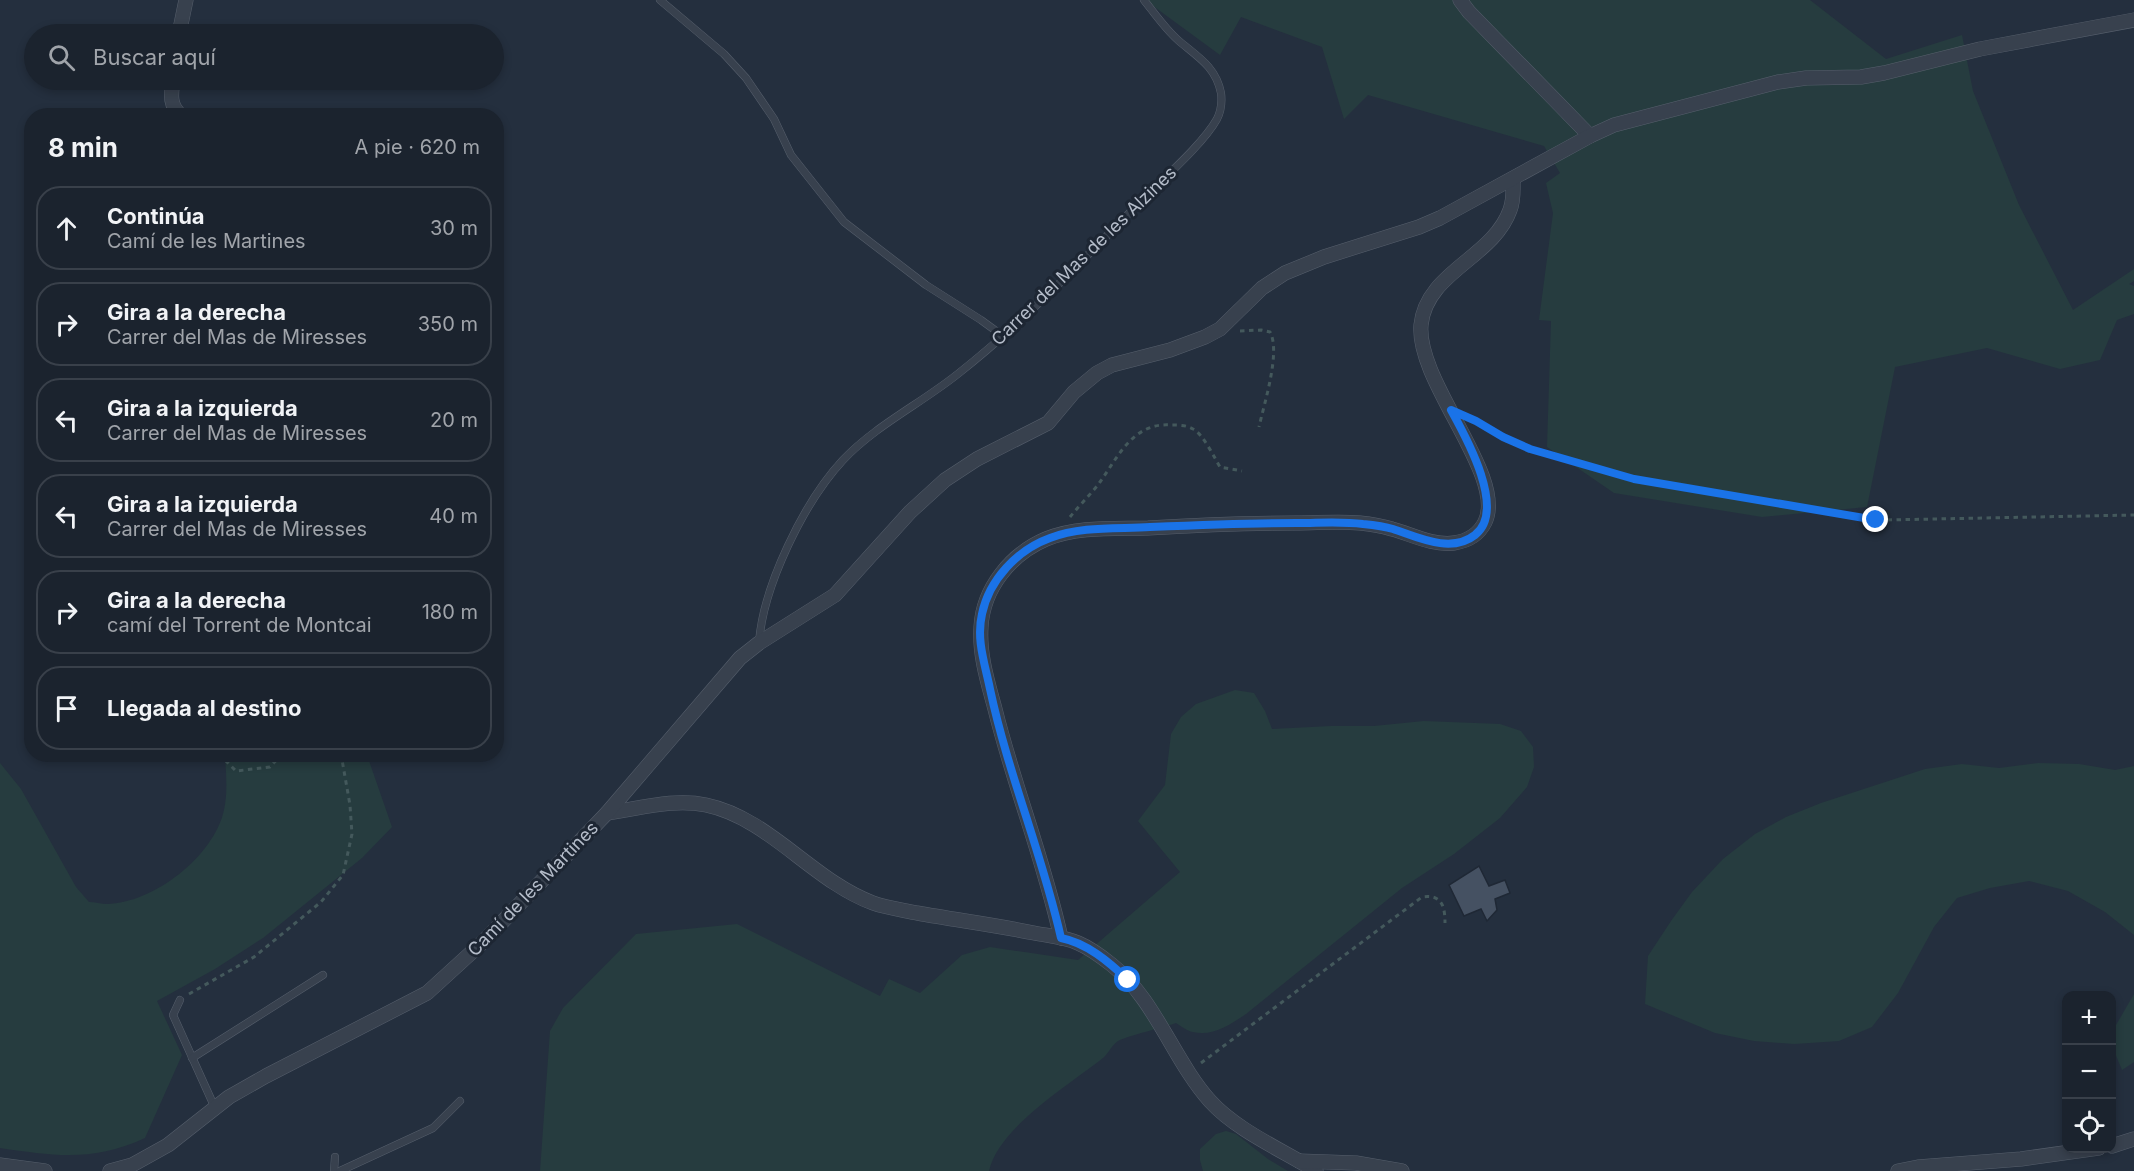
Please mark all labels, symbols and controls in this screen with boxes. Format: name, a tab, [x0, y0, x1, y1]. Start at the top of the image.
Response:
search box	[24, 24, 504, 90]
icon: search	[45, 41, 78, 74]
text: Buscar aquí	[93, 44, 216, 70]
text: 8 min	[48, 132, 118, 163]
text: A pie · 620 m	[354, 135, 480, 159]
street label: Carrer del Mas de les Alzines	[987, 162, 1180, 350]
text: Continúa	[107, 203, 205, 229]
icon: ahead	[50, 212, 83, 245]
text: 30 m	[430, 216, 478, 240]
text: Camí de les Martines	[107, 229, 306, 253]
text: Gira a la derecha	[107, 299, 286, 325]
icon: right	[50, 308, 83, 341]
text: 350 m	[418, 312, 478, 336]
text: Carrer del Mas de Miresses	[107, 325, 367, 349]
text: Gira a la izquierda	[107, 395, 298, 421]
icon: left	[50, 404, 83, 437]
text: 20 m	[430, 408, 478, 432]
text: Carrer del Mas de Miresses	[107, 421, 367, 445]
text: Gira a la izquierda	[107, 491, 298, 517]
icon: left	[50, 500, 83, 533]
text: 40 m	[429, 504, 478, 528]
route end	[1862, 506, 1888, 532]
text: Carrer del Mas de Miresses	[107, 517, 367, 541]
text: Gira a la derecha	[107, 587, 286, 613]
icon: right	[50, 596, 83, 629]
text: 180 m	[422, 600, 478, 624]
text: camí del Torrent de Montcai	[107, 613, 372, 637]
icon: arrive	[50, 692, 83, 725]
text: Llegada al destino	[107, 695, 301, 721]
street label: Camí de les Martines	[463, 817, 602, 960]
route start	[1114, 966, 1140, 992]
map controls	[2062, 991, 2116, 1153]
button: +	[2062, 991, 2116, 1045]
button: −	[2062, 1045, 2116, 1099]
button: locate	[2062, 1099, 2116, 1153]

